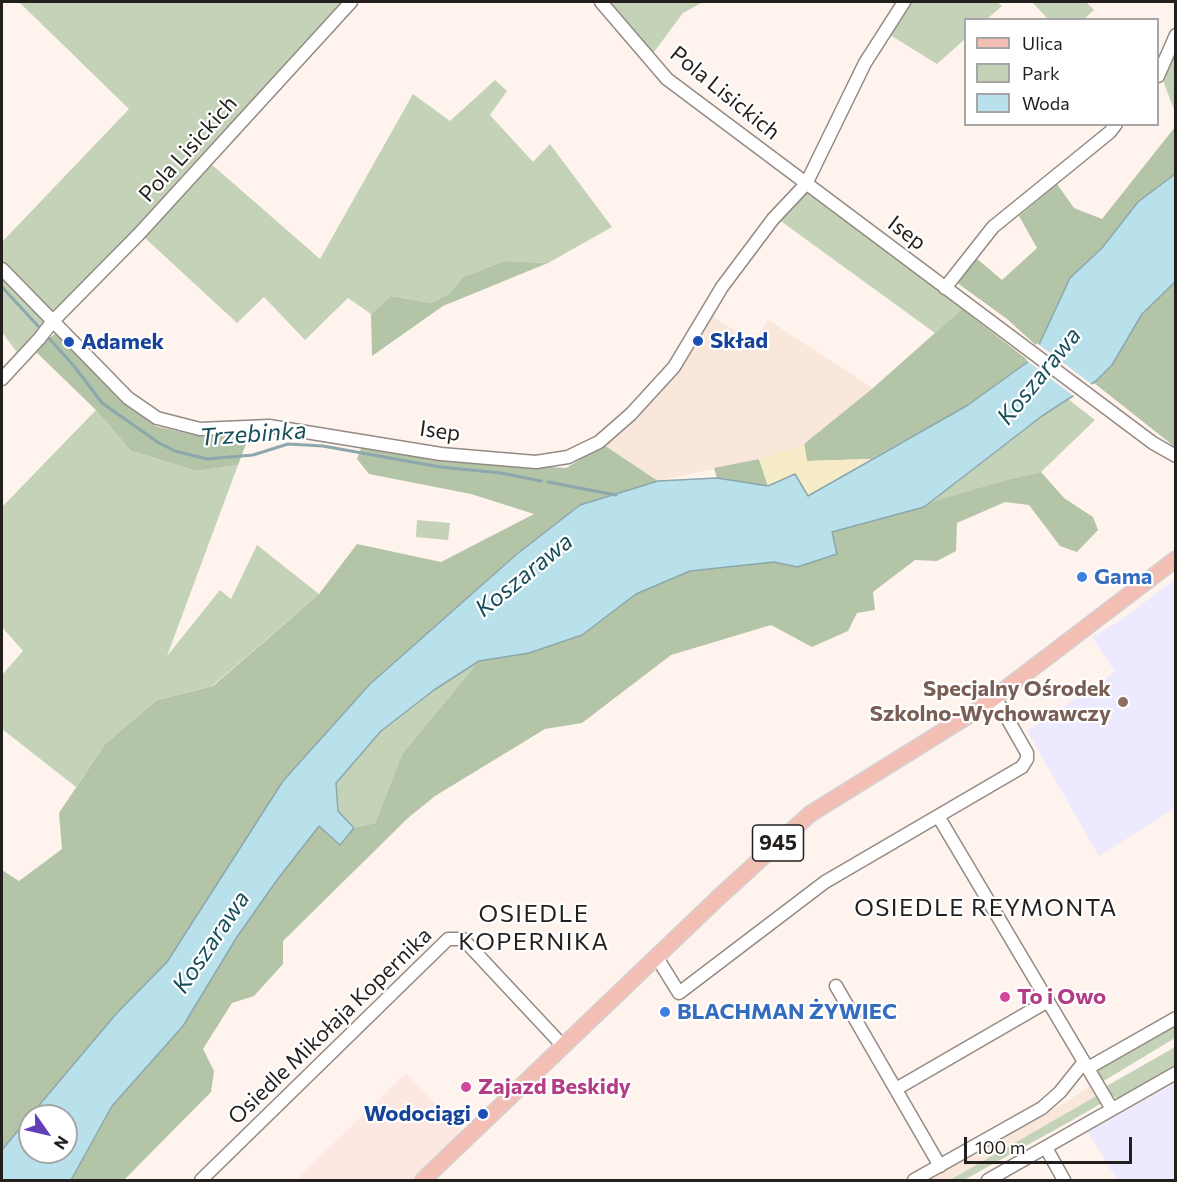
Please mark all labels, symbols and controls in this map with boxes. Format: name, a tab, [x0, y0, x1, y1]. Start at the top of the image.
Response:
legend	[964, 18, 1159, 126]
text: Ulica	[1022, 32, 1063, 54]
street label: Pola Lisickich	[665, 41, 785, 145]
text: Park	[1022, 62, 1060, 84]
street label: Pola Lisickich	[133, 90, 243, 208]
text: Woda	[1022, 92, 1070, 114]
street label: Isep	[883, 210, 931, 256]
water label: Koszarawa	[991, 321, 1087, 431]
place label: Skład	[710, 328, 768, 354]
place label: Adamek	[81, 329, 164, 355]
marker: Skład	[691, 334, 705, 348]
marker: Adamek	[62, 335, 76, 349]
street label: Isep	[418, 415, 462, 447]
water label: Trzebinka	[199, 416, 307, 452]
water label: Koszarawa	[469, 527, 579, 623]
place label: Gama	[1094, 564, 1152, 590]
marker: Gama	[1075, 570, 1089, 584]
place label: Specjalny Ośrodek Szkolno-Wychowawczy	[870, 676, 1111, 728]
marker: Specjalny Ośrodek Szkolno-Wychowawczy	[1116, 695, 1130, 709]
road number: 945	[752, 825, 804, 861]
water label: Koszarawa	[166, 885, 256, 999]
district label: OSIEDLE REYMONTA	[854, 894, 1118, 922]
district label: OSIEDLE KOPERNIKA	[458, 900, 610, 956]
street label: Osiedle Mikołaja Kopernika	[223, 922, 437, 1130]
place label: To i Owo	[1017, 984, 1106, 1010]
marker: To i Owo	[998, 990, 1012, 1004]
place label: BLACHMAN ŻYWIEC	[677, 999, 897, 1025]
marker: BLACHMAN ŻYWIEC	[658, 1005, 672, 1019]
place label: Zajazd Beskidy	[478, 1074, 631, 1100]
marker: Zajazd Beskidy	[459, 1080, 473, 1094]
place label: Wodociągi	[364, 1101, 471, 1127]
north arrow	[18, 1104, 78, 1164]
marker: Wodociągi	[476, 1107, 490, 1121]
scale bar	[967, 1125, 1135, 1163]
text: N	[50, 1133, 73, 1154]
text: 100 m	[975, 1136, 1025, 1158]

